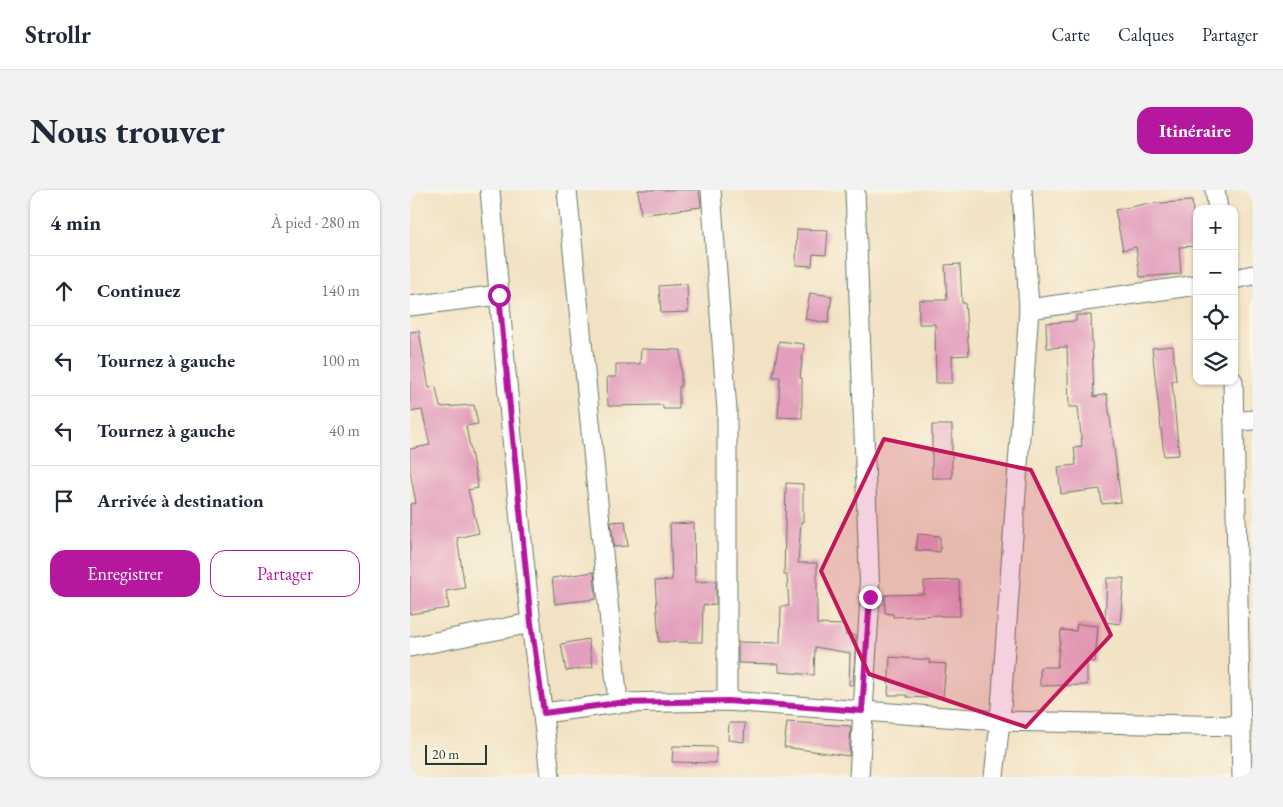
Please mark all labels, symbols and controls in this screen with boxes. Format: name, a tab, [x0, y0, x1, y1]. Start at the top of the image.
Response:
text: Strollr	[25, 19, 91, 50]
text: Carte	[1051, 23, 1090, 46]
text: Calques	[1118, 23, 1174, 46]
text: Partager	[1202, 23, 1258, 46]
button: Itinéraire	[1137, 107, 1253, 154]
text: Nous trouver	[30, 108, 225, 153]
map controls	[1193, 205, 1238, 385]
button: +	[1193, 205, 1238, 250]
text: 4 min	[50, 209, 101, 236]
text: À pied · 280 m	[271, 212, 360, 233]
button: −	[1193, 250, 1238, 295]
icon: ahead	[50, 277, 78, 305]
text: Continuez	[97, 278, 181, 303]
text: 140 m	[321, 280, 360, 301]
route start	[488, 284, 511, 307]
button: locate	[1193, 295, 1238, 340]
button: layers	[1193, 340, 1238, 385]
icon: left	[50, 347, 78, 375]
text: Tournez à gauche	[97, 348, 235, 373]
text: 100 m	[321, 350, 360, 371]
icon: left	[50, 417, 78, 445]
text: Tournez à gauche	[97, 418, 235, 443]
text: 40 m	[329, 420, 360, 441]
icon: arrive	[50, 487, 78, 515]
text: Arrivée à destination	[97, 488, 264, 513]
button: Enregistrer	[50, 550, 200, 597]
button: Partager	[210, 550, 360, 597]
route end	[859, 586, 882, 609]
scale bar	[425, 742, 488, 765]
text: 20 m	[432, 745, 459, 763]

